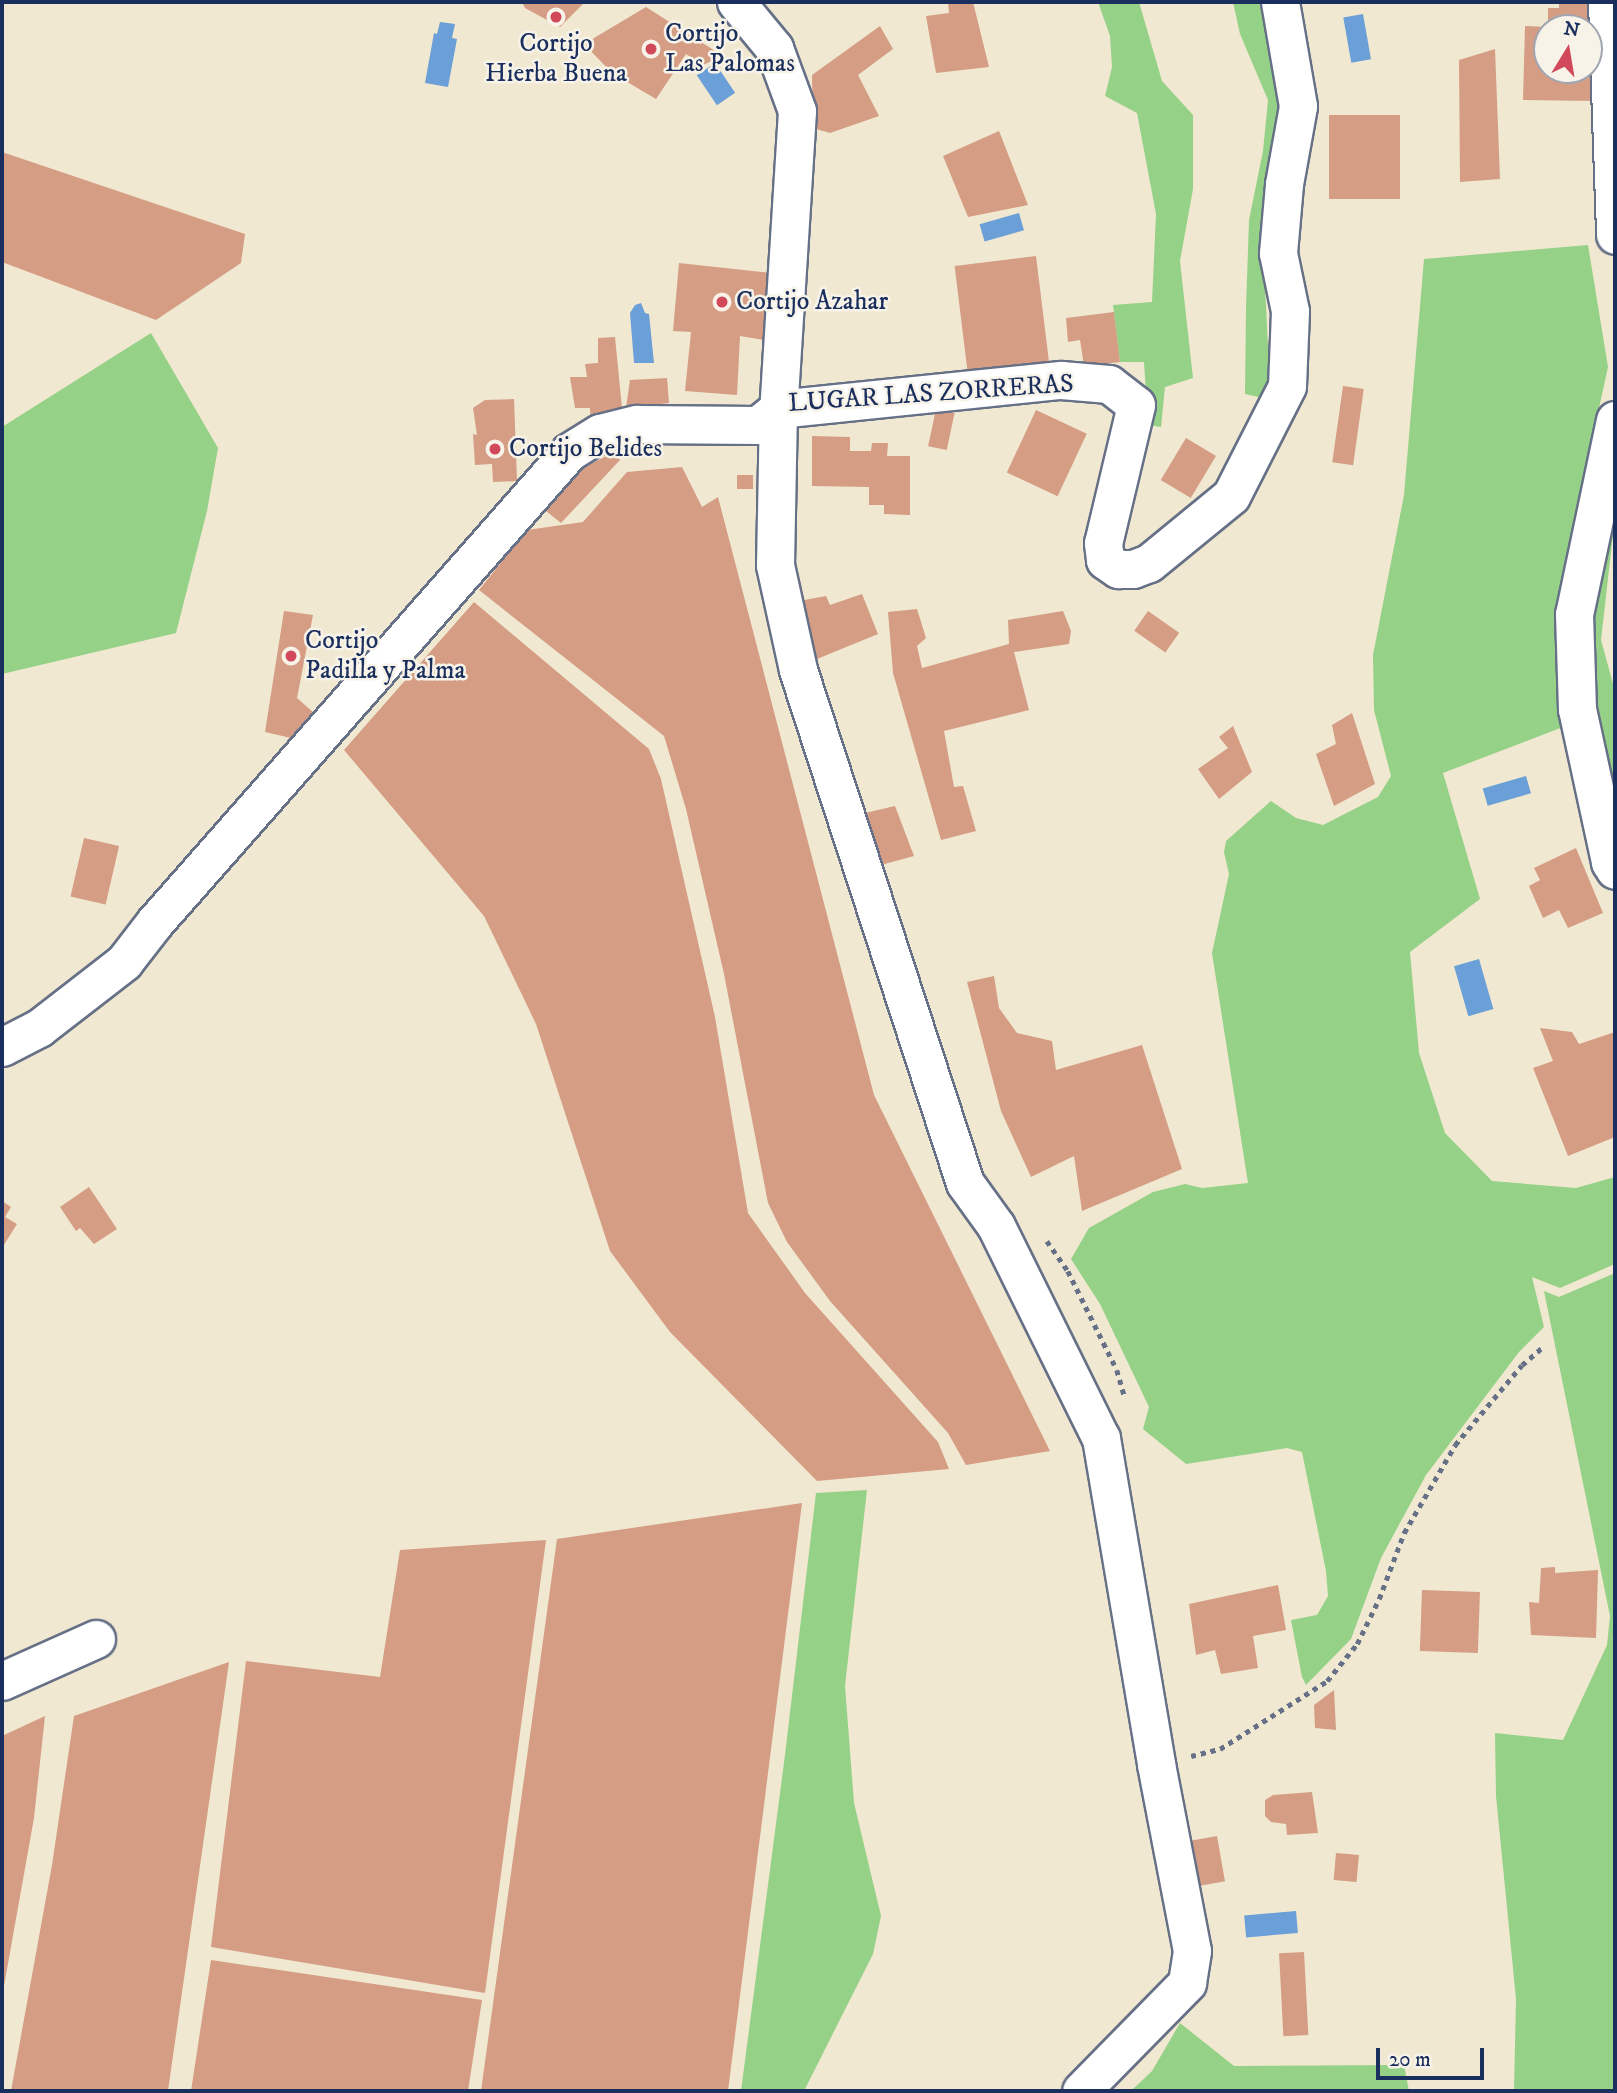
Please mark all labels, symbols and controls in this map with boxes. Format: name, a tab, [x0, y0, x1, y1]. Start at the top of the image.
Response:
marker: Cortijo Hierba Buena	[548, 9, 564, 25]
north arrow	[1533, 14, 1603, 84]
text: N	[1562, 17, 1582, 43]
place label: Cortijo Las Palomas	[665, 18, 795, 80]
place label: Cortijo Hierba Buena	[485, 28, 627, 90]
marker: Cortijo Las Palomas	[643, 41, 659, 57]
place label: Cortijo Azahar	[736, 286, 888, 318]
marker: Cortijo Azahar	[714, 294, 730, 310]
street label: LUGAR LAS ZORRERAS	[787, 368, 1075, 420]
place label: Cortijo Belides	[509, 433, 662, 465]
marker: Cortijo Belides	[487, 441, 503, 457]
place label: Cortijo Padilla y Palma	[305, 625, 465, 686]
marker: Cortijo Padilla y Palma	[283, 648, 299, 664]
scale bar	[1379, 2034, 1488, 2078]
text: 20 m	[1389, 2047, 1431, 2073]

